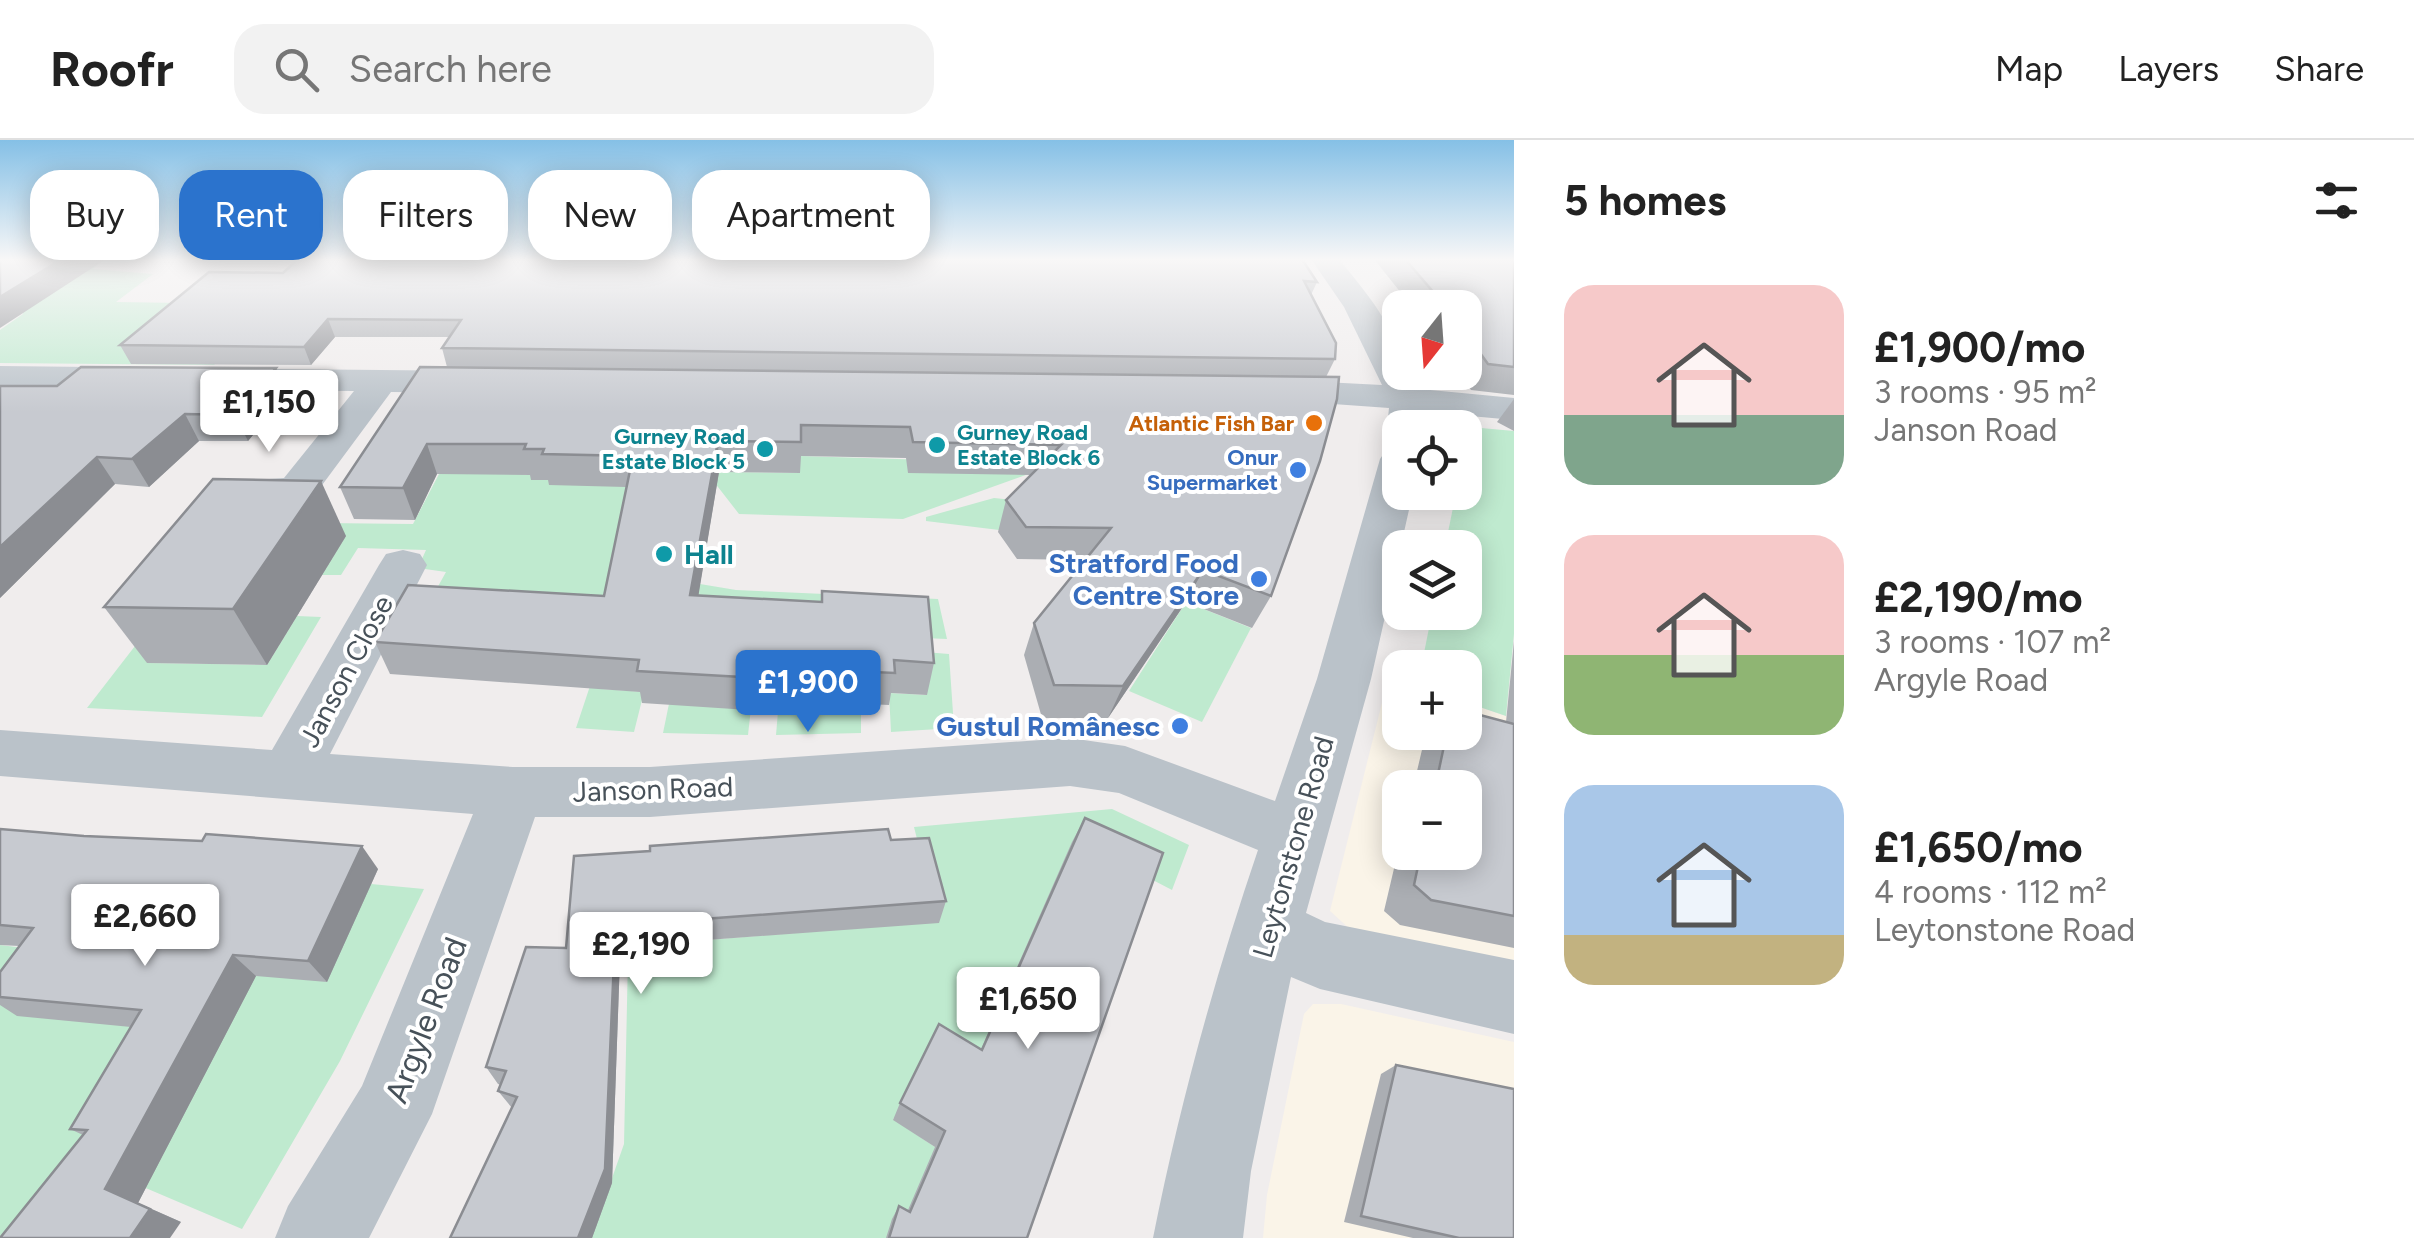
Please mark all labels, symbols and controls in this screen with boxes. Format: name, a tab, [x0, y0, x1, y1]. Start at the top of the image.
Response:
search box	[234, 24, 934, 114]
text: Roofr	[50, 40, 174, 98]
icon: search	[269, 42, 324, 97]
text: Search here	[349, 46, 552, 92]
text: Map	[1995, 48, 2063, 90]
text: Layers	[2118, 48, 2219, 90]
text: Share	[2274, 48, 2364, 90]
chip: Buy	[30, 170, 159, 260]
chip: Rent	[179, 170, 323, 260]
chip: Filters	[343, 170, 508, 260]
chip: New	[528, 170, 672, 260]
chip: Apartment	[692, 170, 930, 260]
icon: filters	[2309, 173, 2364, 228]
text: 5 homes	[1564, 175, 1726, 226]
north arrow	[1382, 290, 1482, 390]
map controls	[1382, 290, 1482, 870]
text: £1,900/mo	[1874, 322, 2085, 373]
icon: home	[1644, 325, 1764, 445]
pin: £1,150	[188, 370, 350, 455]
text: 3 rooms · 95 m²	[1874, 373, 2097, 411]
text: £1,150	[222, 383, 316, 421]
place label: Atlantic Fish Bar	[1128, 410, 1295, 437]
button: locate	[1382, 410, 1482, 510]
text: Janson Road	[1874, 411, 2058, 449]
marker: Atlantic Fish Bar	[1303, 412, 1325, 434]
place label: Gurney Road Estate Block 6	[957, 419, 1100, 471]
place label: Gurney Road Estate Block 5	[602, 423, 745, 475]
marker: Gurney Road Estate Block 6	[926, 434, 948, 456]
marker: Gurney Road Estate Block 5	[754, 438, 776, 460]
place label: Onur Supermarket	[1147, 444, 1279, 496]
marker: Onur Supermarket	[1287, 459, 1309, 481]
button: layers	[1382, 530, 1482, 630]
place label: Hall	[684, 537, 734, 571]
marker: Hall	[653, 543, 675, 565]
place label: Stratford Food Centre Store	[1049, 546, 1239, 612]
marker: Stratford Food Centre Store	[1248, 568, 1270, 590]
text: £2,190/mo	[1874, 572, 2083, 623]
icon: home	[1644, 575, 1764, 695]
street label: Janson Close	[292, 589, 400, 753]
text: 3 rooms · 107 m²	[1874, 623, 2111, 661]
pin: £1,900	[727, 650, 889, 735]
button: +	[1382, 650, 1482, 750]
text: Argyle Road	[1874, 661, 2048, 699]
text: £1,900	[758, 663, 858, 701]
place label: Gustul Românesc	[936, 709, 1160, 743]
marker: Gustul Românesc	[1169, 715, 1191, 737]
street label: Leytonstone Road	[1245, 732, 1341, 962]
street label: Janson Road	[572, 769, 734, 809]
button: −	[1382, 770, 1482, 870]
text: £1,650/mo	[1874, 822, 2083, 873]
icon: home	[1644, 825, 1764, 945]
text: 4 rooms · 112 m²	[1874, 873, 2107, 911]
pin: £2,660	[64, 884, 226, 969]
text: £2,660	[93, 897, 197, 935]
text: Leytonstone Road	[1874, 911, 2135, 949]
pin: £2,190	[560, 912, 722, 997]
text: £2,190	[592, 925, 690, 963]
street label: Argyle Road	[377, 932, 475, 1108]
pin: £1,650	[947, 967, 1109, 1052]
text: £1,650	[979, 980, 1077, 1018]

